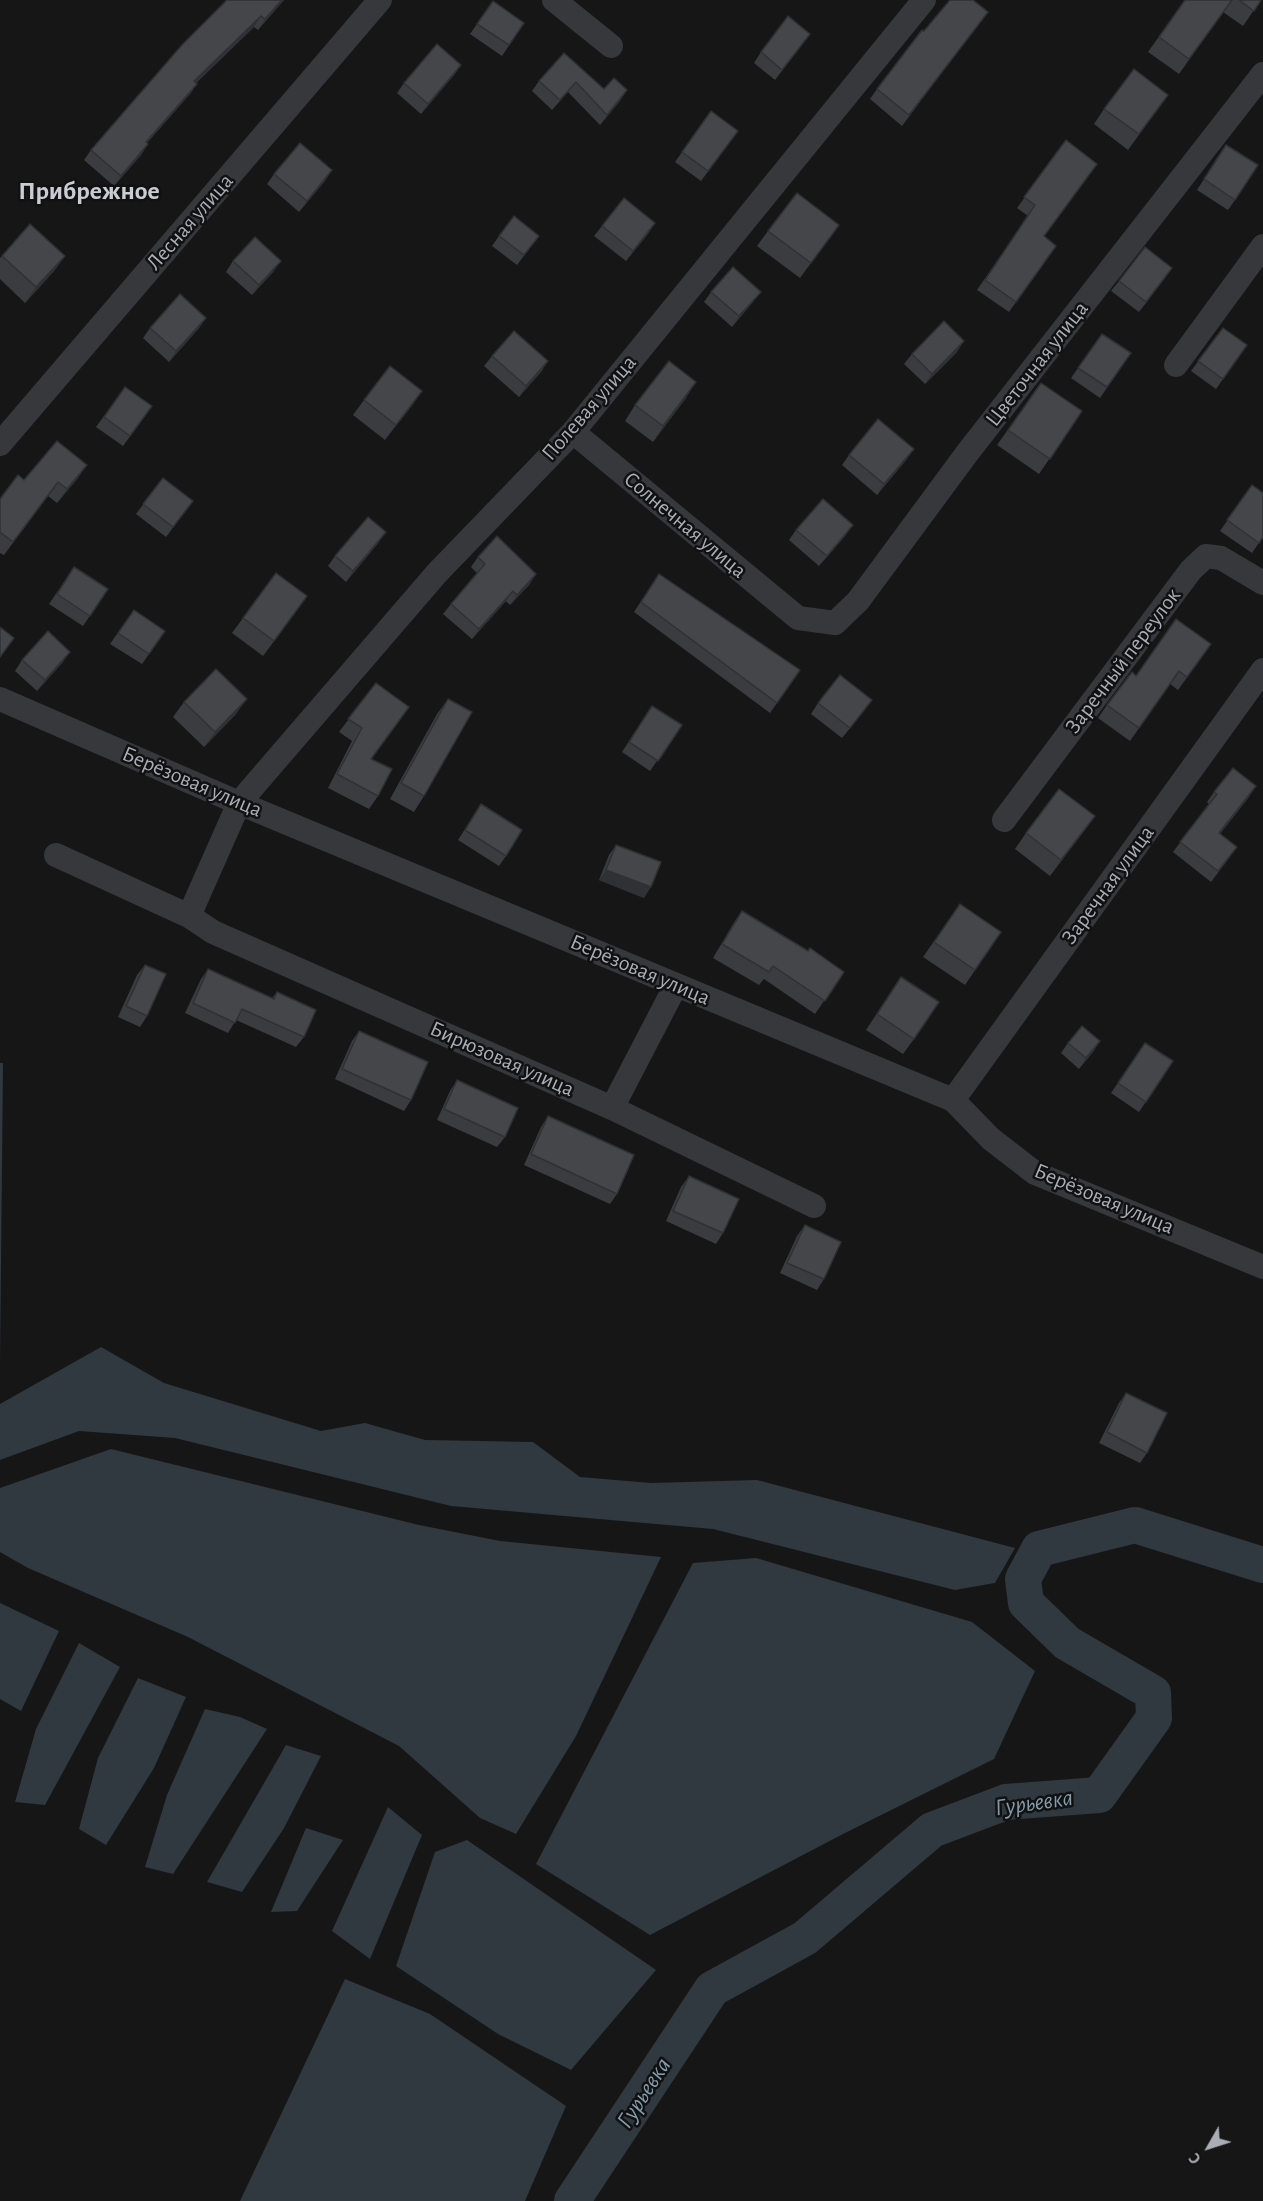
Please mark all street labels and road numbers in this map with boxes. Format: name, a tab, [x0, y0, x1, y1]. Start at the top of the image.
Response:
street label: Лесная улица	[141, 168, 239, 276]
street label: Цветочная улица	[980, 296, 1094, 432]
street label: Полевая улица	[536, 350, 642, 466]
street label: Солнечная улица	[618, 466, 752, 584]
street label: Заречный переулок	[1060, 583, 1186, 739]
street label: Берёзовая улица	[118, 741, 266, 823]
street label: Заречная улица	[1056, 820, 1160, 950]
street label: Берёзовая улица	[566, 929, 714, 1011]
street label: Бирюзовая улица	[426, 1015, 578, 1103]
street label: Берёзовая улица	[1030, 1158, 1178, 1240]

